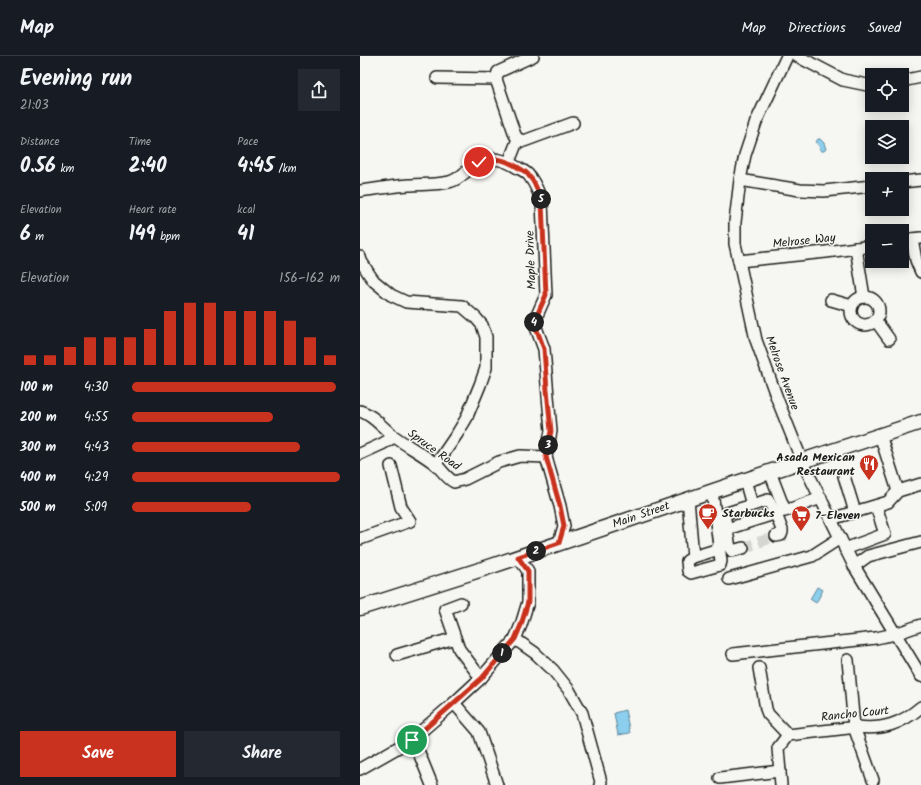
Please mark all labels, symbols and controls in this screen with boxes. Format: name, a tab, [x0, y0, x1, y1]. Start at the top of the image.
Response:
text: Map	[20, 13, 54, 43]
text: Map	[741, 17, 766, 39]
text: Directions	[788, 17, 846, 39]
text: Saved	[868, 17, 901, 39]
text: Evening run	[20, 62, 132, 97]
map controls	[865, 68, 909, 268]
button: locate	[865, 68, 909, 112]
button: share	[298, 69, 340, 111]
text: 21:03	[20, 95, 49, 116]
button: layers	[865, 120, 909, 164]
text: Distance	[20, 133, 60, 151]
text: Time	[129, 133, 151, 151]
text: Pace	[237, 133, 258, 151]
pin	[462, 145, 496, 179]
text: 0.56	[20, 151, 56, 183]
text: 2:40	[129, 151, 166, 183]
text: 4:45	[237, 151, 274, 183]
icon: check	[468, 151, 490, 173]
text: km	[56, 160, 74, 178]
text: /km	[274, 160, 296, 178]
button: +	[865, 172, 909, 216]
pin: 5	[531, 189, 551, 209]
text: 5	[538, 190, 544, 208]
text: Elevation	[20, 201, 62, 219]
text: Heart rate	[129, 201, 176, 219]
text: kcal	[237, 201, 255, 219]
text: 6	[20, 219, 31, 251]
text: 149	[129, 219, 156, 251]
text: 41	[237, 219, 254, 251]
button: −	[865, 224, 909, 268]
text: m	[31, 228, 44, 246]
text: bpm	[156, 228, 180, 246]
street label: Melrose Way	[772, 228, 837, 254]
street label: Maple Drive	[520, 230, 542, 290]
text: Elevation	[20, 268, 69, 289]
text: 156–162 m	[279, 268, 340, 289]
pin: 4	[524, 312, 544, 332]
text: 4	[531, 313, 537, 331]
street label: Melrose Avenue	[760, 333, 804, 413]
text: 100 m	[20, 377, 53, 398]
text: 4:30	[84, 377, 108, 398]
text: 200 m	[20, 407, 57, 428]
text: 4:55	[84, 407, 108, 428]
street label: Spruce Road	[404, 424, 465, 476]
pin: 3	[538, 435, 558, 455]
text: 3	[545, 436, 551, 454]
text: 300 m	[20, 437, 56, 458]
text: 4:43	[84, 437, 109, 458]
place label: Asada Mexican Restaurant	[776, 448, 856, 481]
restaurant icon: Asada Mexican Restaurant	[858, 453, 880, 481]
text: 400 m	[20, 467, 56, 488]
text: 4:29	[84, 467, 108, 488]
street label: Main Street	[610, 496, 673, 534]
text: 500 m	[20, 497, 56, 518]
text: 5:09	[84, 497, 107, 518]
cafe icon: Starbucks	[697, 502, 719, 530]
place label: Starbucks	[722, 504, 775, 523]
supermarket icon: 7-Eleven	[790, 504, 812, 532]
place label: 7-Eleven	[815, 506, 861, 525]
pin: 2	[526, 541, 546, 561]
text: 2	[533, 542, 539, 560]
pin: 1	[492, 643, 512, 663]
text: 1	[500, 644, 504, 662]
street label: Rancho Court	[820, 701, 890, 727]
pin	[395, 723, 429, 757]
icon: arrive	[401, 729, 423, 751]
button: Save	[20, 731, 176, 777]
button: Share	[184, 731, 340, 777]

